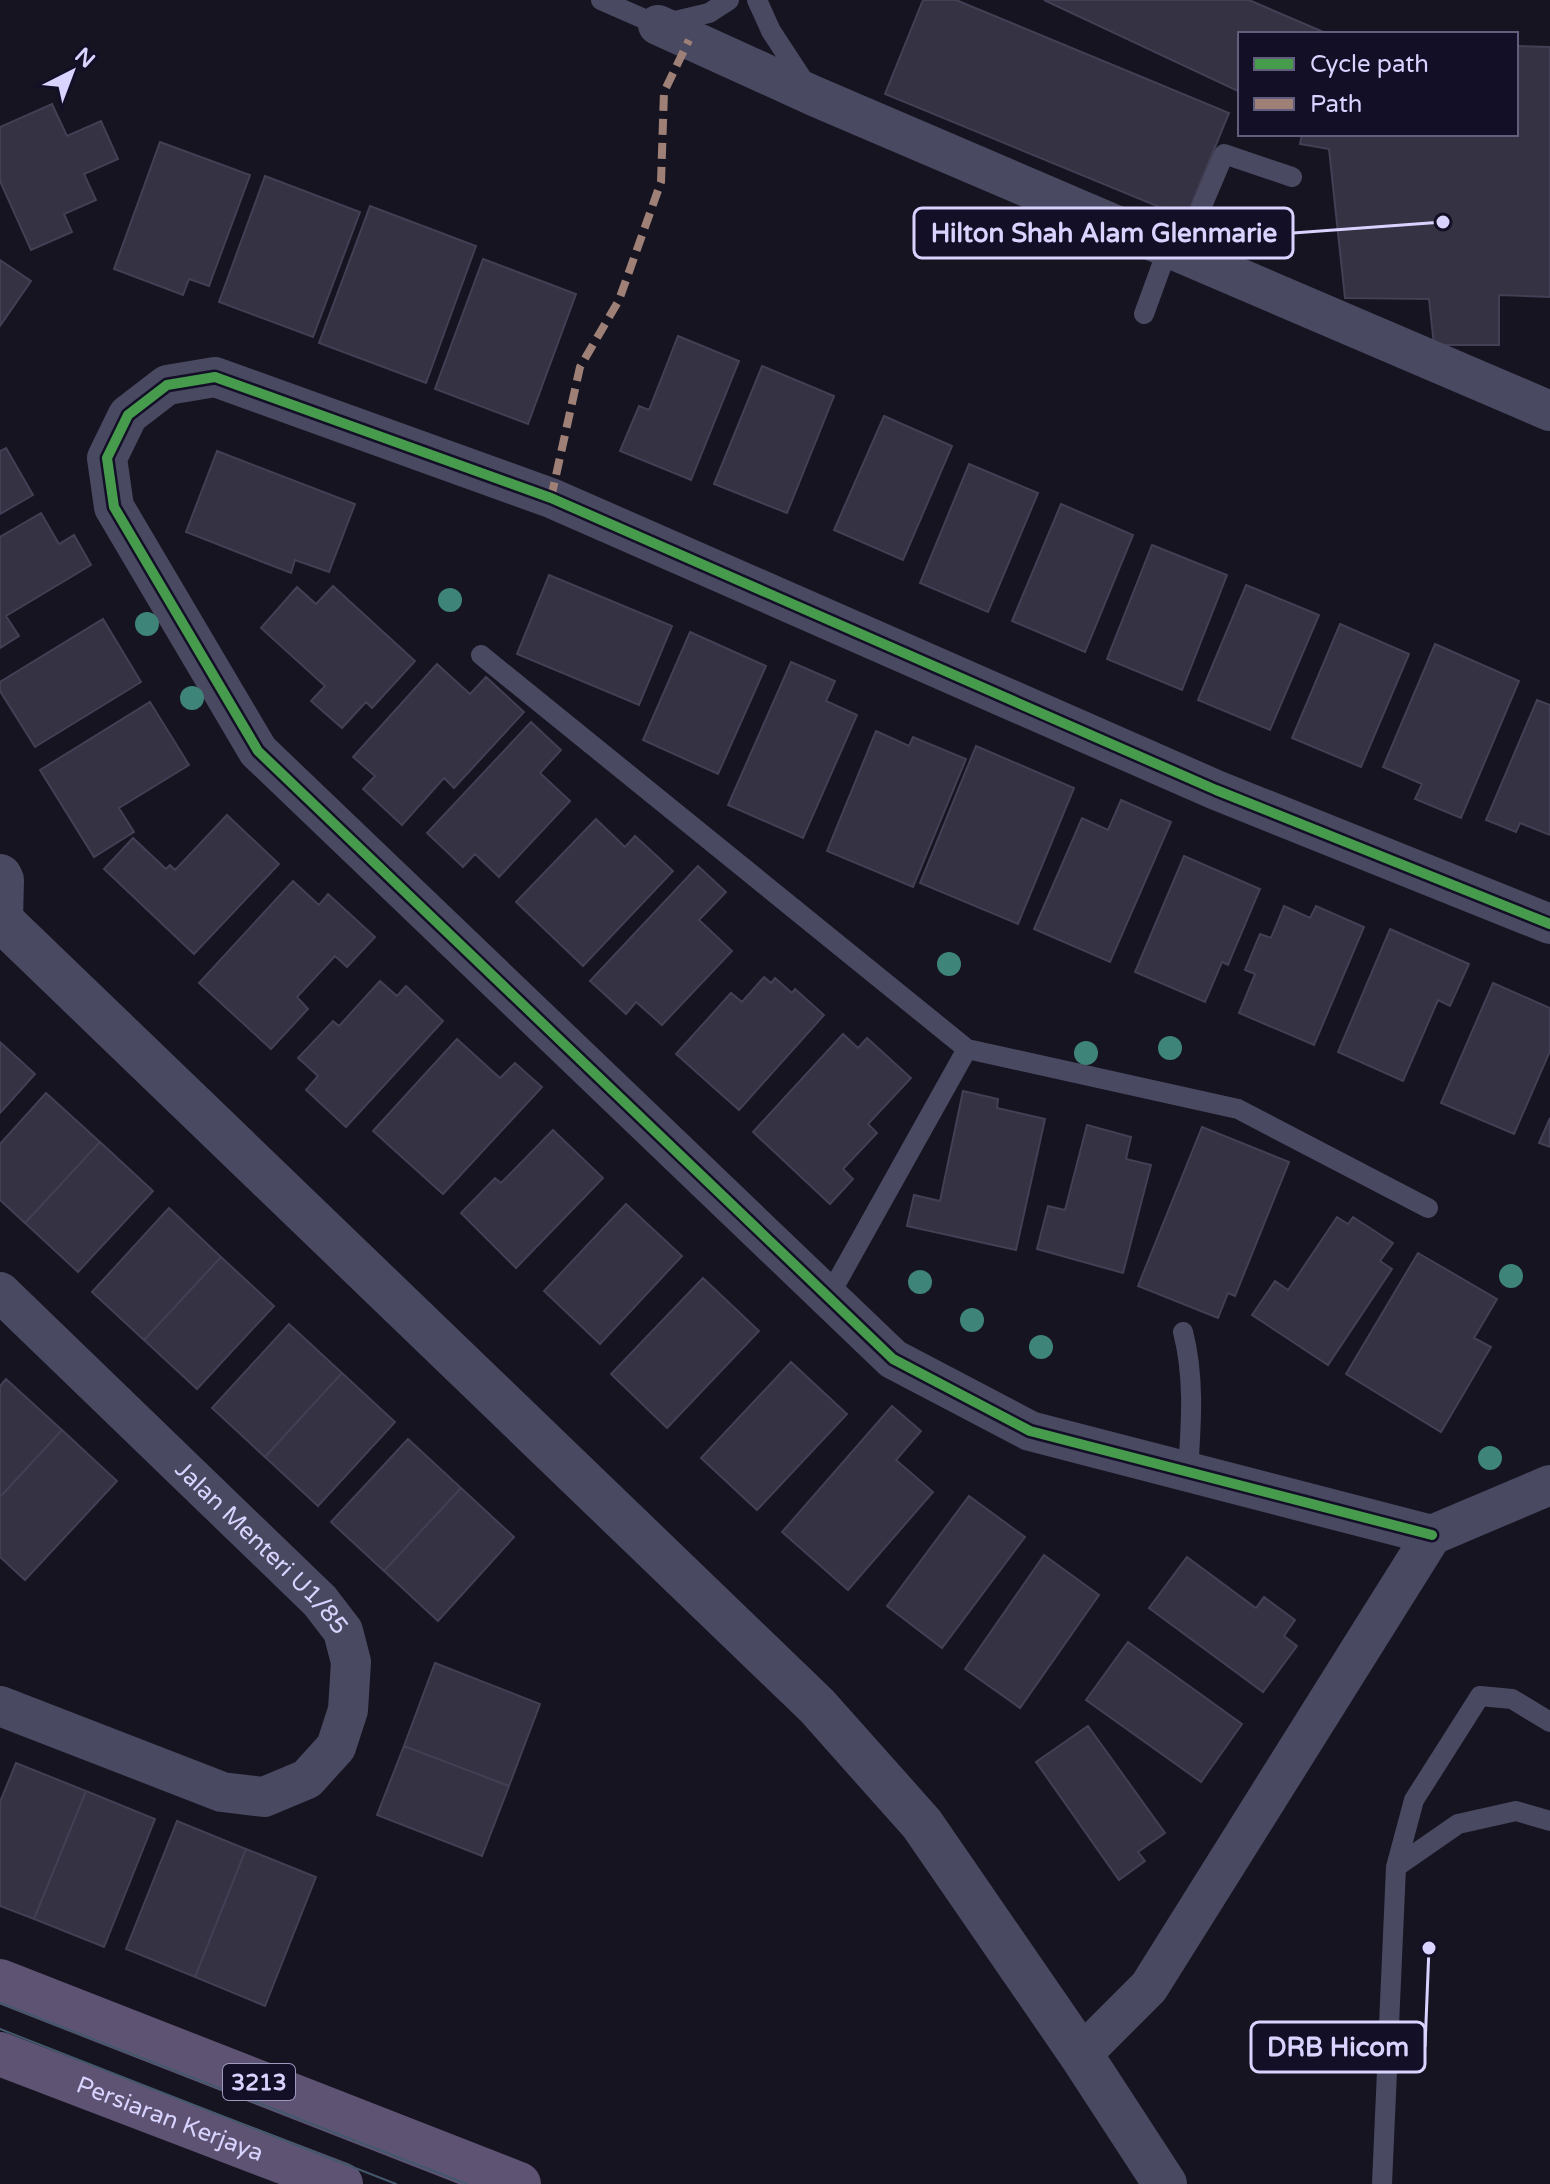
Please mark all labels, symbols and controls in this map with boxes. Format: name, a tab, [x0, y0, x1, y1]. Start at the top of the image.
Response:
north arrow	[32, 32, 112, 112]
legend	[1238, 32, 1518, 136]
text: N	[69, 42, 100, 73]
text: Cycle path	[1310, 50, 1429, 79]
text: Path	[1310, 90, 1363, 119]
callout: Hilton Shah Alam Glenmarie	[914, 208, 1293, 258]
text: Hilton Shah Alam Glenmarie	[931, 218, 1278, 249]
street label: Jalan Menteri U1/85	[169, 1455, 354, 1640]
callout: DRB Hicom	[1251, 2022, 1425, 2072]
text: DRB Hicom	[1267, 2032, 1409, 2063]
road number: 3213	[223, 2064, 295, 2100]
street label: Persiaran Kerjaya	[72, 2071, 267, 2168]

